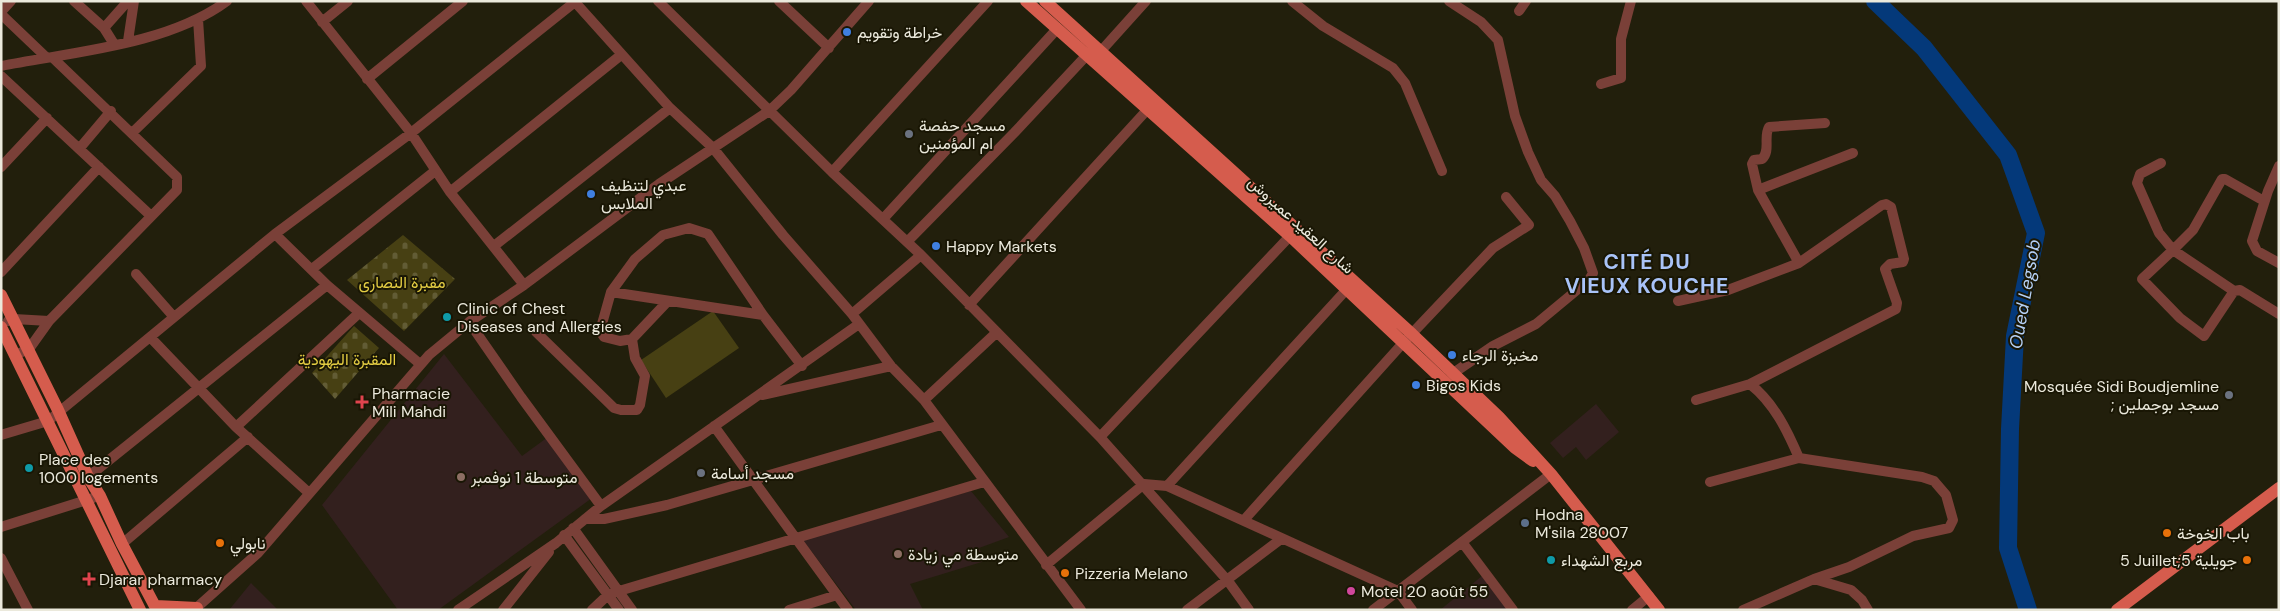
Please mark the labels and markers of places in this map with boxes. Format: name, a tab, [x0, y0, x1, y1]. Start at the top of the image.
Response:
place label: خراطة وتقويم	[857, 22, 942, 43]
marker: خراطة وتقويم	[841, 26, 853, 38]
place label: مسجد حفصة ام المؤمنين	[919, 115, 1005, 154]
marker: مسجد حفصة ام المؤمنين	[903, 128, 915, 140]
place label: عبدي لتنظيف الملابس	[601, 175, 687, 214]
marker: عبدي لتنظيف الملابس	[585, 188, 597, 200]
place label: Happy Markets	[946, 236, 1057, 257]
marker: Happy Markets	[930, 240, 942, 252]
place label: Clinic of Chest Diseases and Allergies	[457, 298, 622, 337]
marker: Clinic of Chest Diseases and Allergies	[441, 311, 453, 323]
place label: مخبزة الرجاء	[1462, 345, 1538, 366]
marker: مخبزة الرجاء	[1446, 349, 1458, 361]
place label: Bigos Kids	[1426, 375, 1501, 396]
place label: Mosquée Sidi Boudjemline ; مسجد بوجملين	[2024, 376, 2219, 415]
marker: Bigos Kids	[1410, 379, 1422, 391]
place label: Pharmacie Mili Mahdi	[372, 383, 450, 422]
marker: Mosquée Sidi Boudjemline ; مسجد بوجملين	[2223, 389, 2235, 401]
marker: Pharmacie Mili Mahdi	[356, 396, 368, 408]
place label: Place des 1000 logements	[39, 449, 158, 488]
marker: Place des 1000 logements	[23, 462, 35, 474]
place label: مسجد أسامة	[711, 463, 794, 484]
place label: متوسطة 1 نوفمبر	[470, 467, 578, 488]
marker: مسجد أسامة	[695, 467, 707, 479]
marker: متوسطة 1 نوفمبر	[455, 471, 467, 483]
place label: Hodna M'sila 28007	[1535, 504, 1628, 543]
marker: Hodna M'sila 28007	[1519, 517, 1531, 529]
place label: باب الخوخة	[2177, 523, 2250, 544]
marker: باب الخوخة	[2161, 527, 2173, 539]
place label: نابولي	[230, 533, 266, 557]
marker: نابولي	[214, 537, 226, 549]
place label: متوسطة مي زيادة	[908, 544, 1019, 568]
marker: متوسطة مي زيادة	[892, 548, 904, 560]
place label: مربع الشهداء	[1561, 550, 1642, 572]
place label: 5 Juillet;5 جويلية	[2120, 550, 2237, 571]
marker: مربع الشهداء	[1545, 554, 1557, 566]
marker: 5 Juillet;5 جويلية	[2241, 554, 2253, 566]
place label: Pizzeria Melano	[1075, 563, 1188, 584]
marker: Pizzeria Melano	[1059, 567, 1071, 579]
place label: Djarar pharmacy	[99, 569, 222, 590]
marker: Djarar pharmacy	[83, 573, 95, 585]
place label: Motel 20 août 55	[1361, 581, 1488, 602]
marker: Motel 20 août 55	[1345, 585, 1357, 597]

